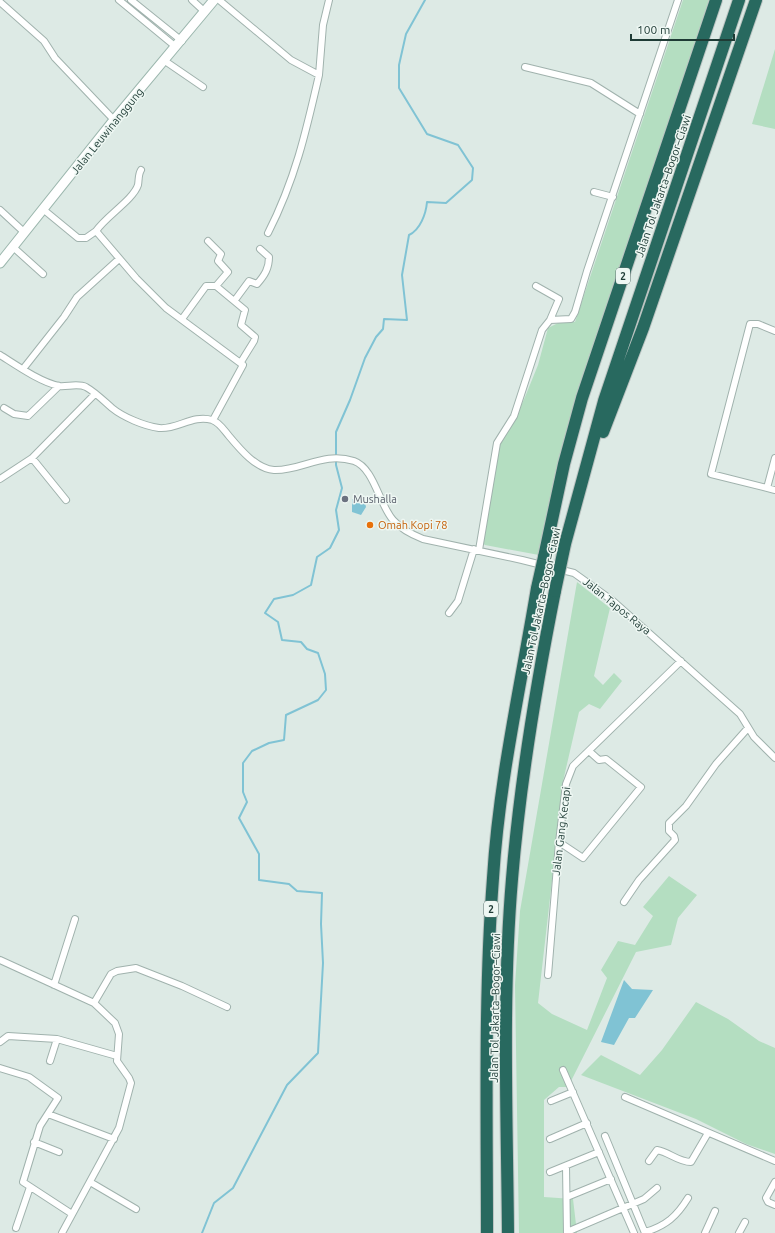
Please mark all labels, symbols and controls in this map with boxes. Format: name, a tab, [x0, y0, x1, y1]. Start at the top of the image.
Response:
scale bar	[631, 16, 734, 42]
text: 100 m	[637, 23, 670, 36]
street label: Jalan Leuwinanggung	[69, 86, 145, 176]
street label: Jalan Tol Jakarta–Bogor–Ciawi	[633, 113, 693, 259]
road number: 2	[616, 268, 630, 284]
place label: Mushalla	[353, 493, 397, 505]
marker: Mushalla	[340, 494, 350, 504]
place label: Omah Kopi 78	[378, 519, 448, 531]
marker: Omah Kopi 78	[365, 520, 375, 530]
street label: Jalan Tol Jakarta–Bogor–Ciawi	[520, 527, 562, 675]
street label: Jalan Tapos Raya	[581, 575, 653, 637]
street label: Jalan Gang Kecapi	[550, 786, 572, 876]
road number: 2	[484, 901, 498, 917]
street label: Jalan Tol Jakarta–Bogor–Ciawi	[488, 933, 502, 1083]

